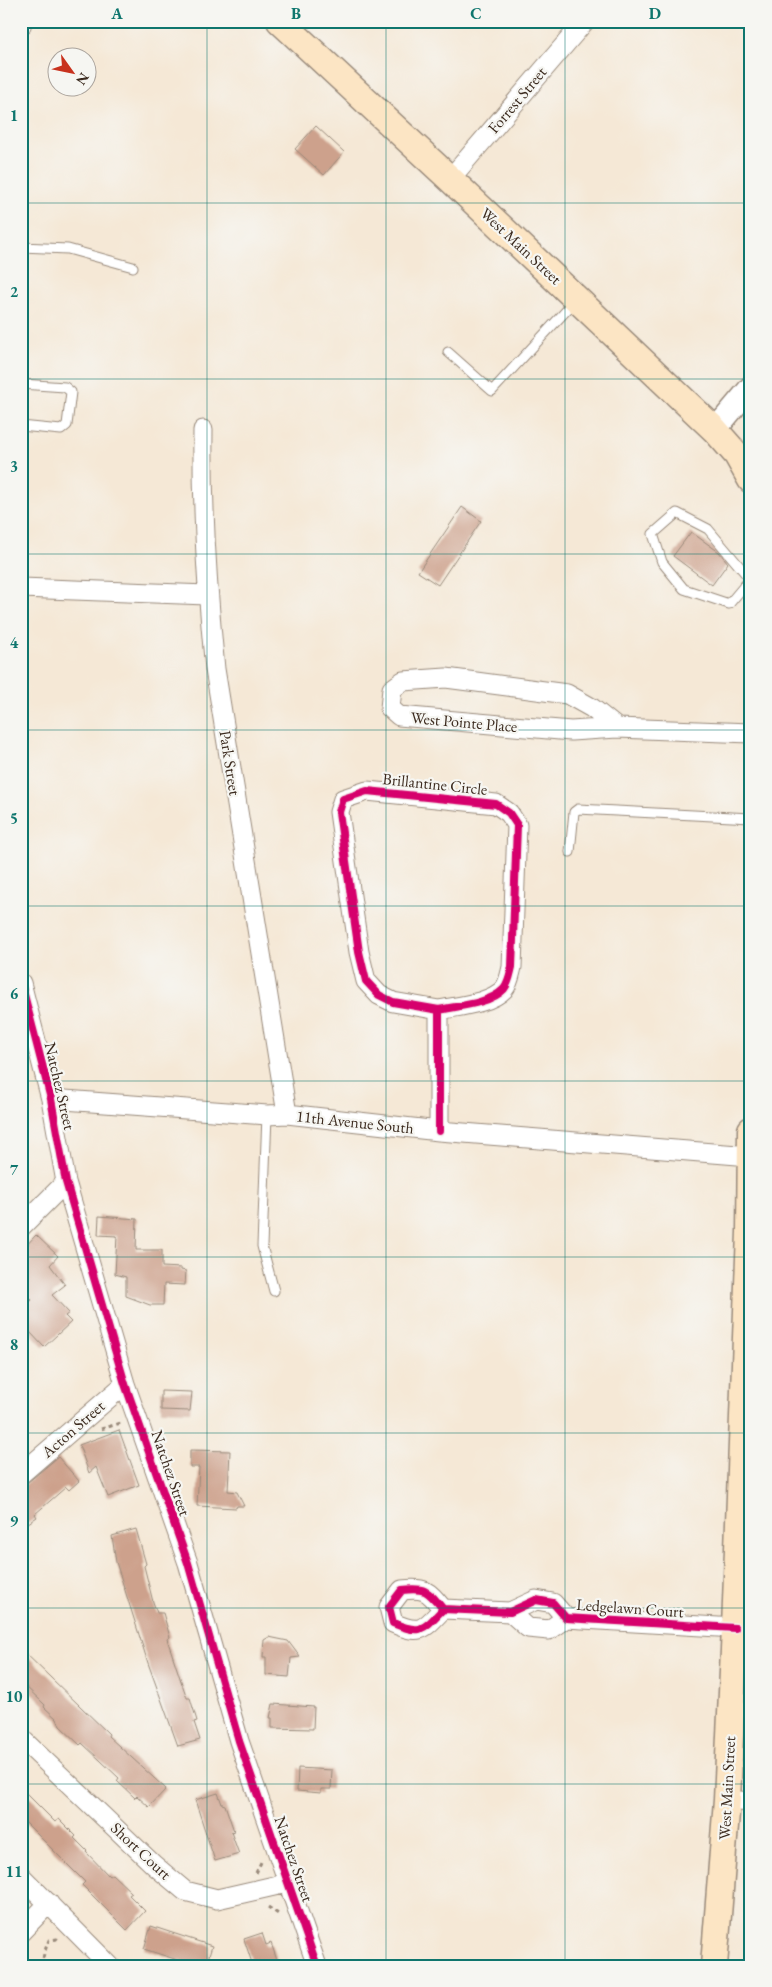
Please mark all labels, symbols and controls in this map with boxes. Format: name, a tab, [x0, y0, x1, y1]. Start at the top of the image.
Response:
text: A	[110, 3, 123, 24]
text: B	[291, 3, 301, 24]
text: C	[470, 3, 482, 24]
text: D	[649, 3, 661, 24]
north arrow	[48, 48, 98, 98]
street label: Forrest Street	[483, 62, 551, 138]
text: N	[72, 69, 94, 89]
text: 1	[10, 105, 18, 126]
street label: West Main Street	[476, 203, 566, 289]
text: 2	[10, 281, 19, 302]
text: 3	[10, 456, 18, 477]
text: 4	[10, 632, 19, 653]
street label: West Pointe Place	[410, 707, 518, 737]
street label: Park Street	[214, 729, 246, 797]
street label: Brillantine Circle	[382, 768, 488, 800]
text: 5	[10, 808, 18, 829]
text: 6	[10, 983, 19, 1004]
street label: Natchez Street	[40, 1040, 80, 1132]
street label: 11th Avenue South	[295, 1105, 415, 1139]
text: 7	[10, 1159, 19, 1180]
text: 8	[10, 1334, 18, 1355]
street label: Acton Street	[36, 1396, 109, 1463]
street label: Natchez Street	[147, 1427, 195, 1519]
text: 9	[10, 1510, 19, 1531]
street label: Ledgelawn Court	[576, 1594, 684, 1622]
text: 10	[6, 1686, 23, 1707]
street label: West Main Street	[714, 1736, 740, 1840]
street label: Natchez Street	[270, 1813, 318, 1905]
street label: Short Court	[106, 1818, 176, 1884]
text: 11	[6, 1861, 22, 1882]

